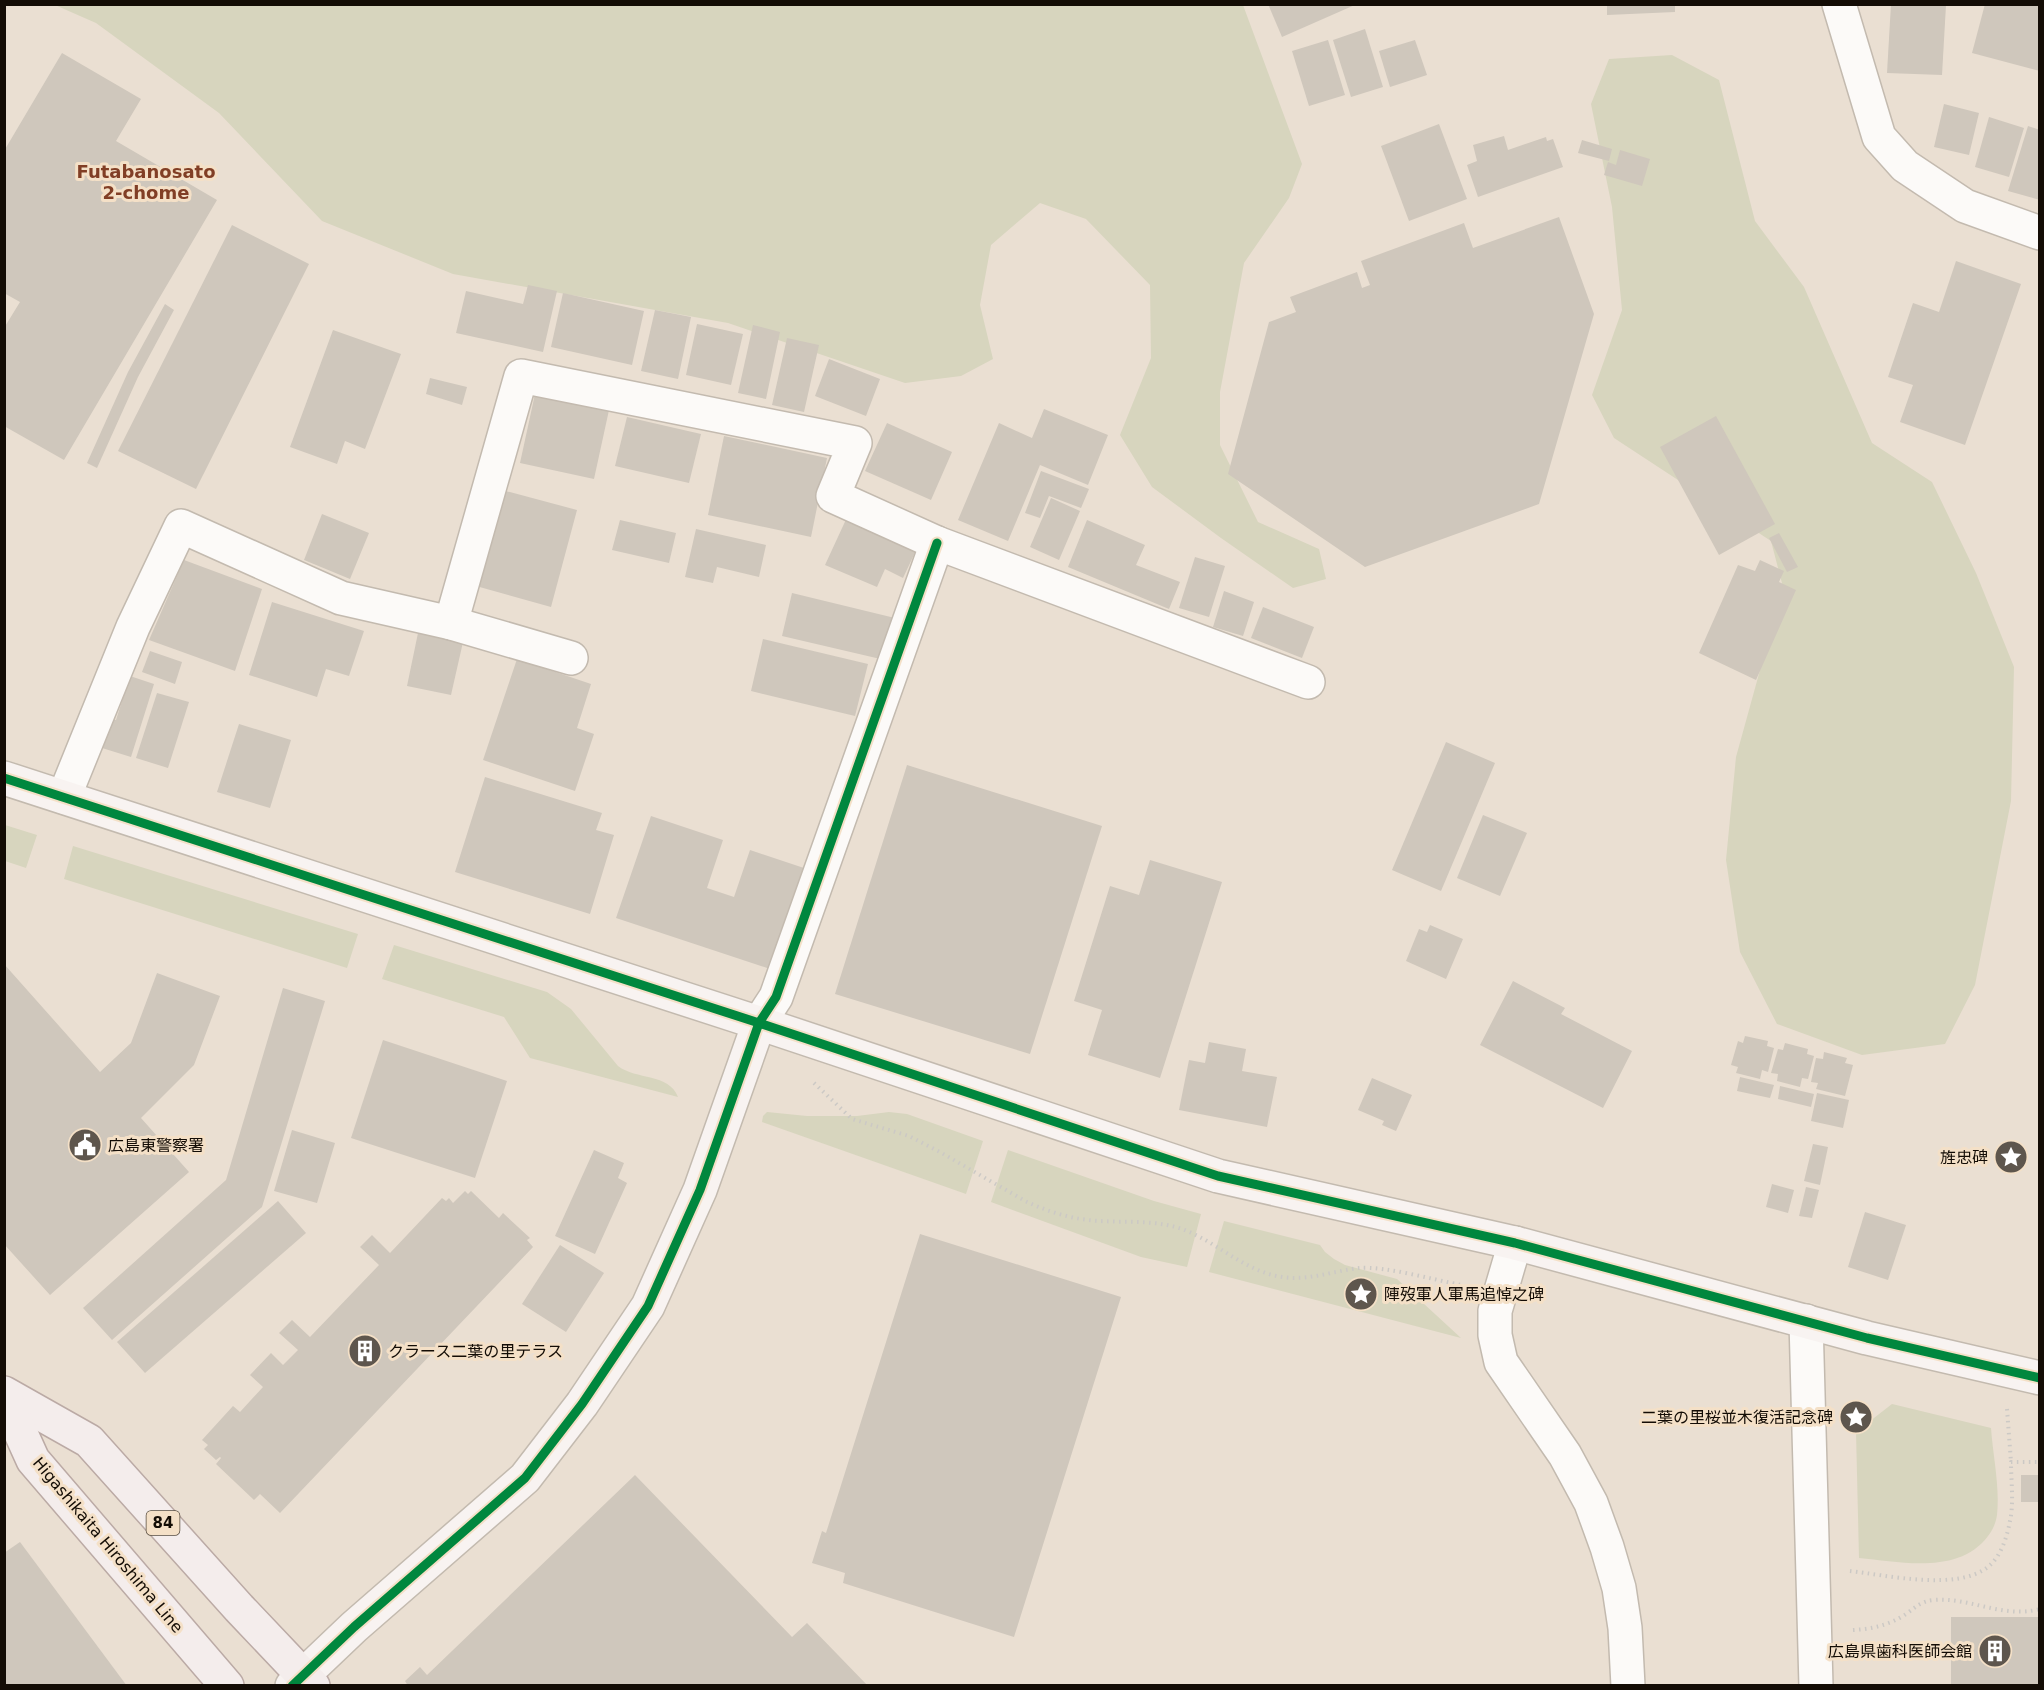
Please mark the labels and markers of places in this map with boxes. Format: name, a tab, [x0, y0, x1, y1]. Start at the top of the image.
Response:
public building icon: 広島東警察署	[67, 1127, 103, 1163]
place label: 広島東警察署	[108, 1136, 204, 1155]
place icon: 旌忠碑	[1993, 1139, 2029, 1175]
place label: 旌忠碑	[1940, 1148, 1988, 1167]
place icon: 陣歿軍人軍馬追悼之碑	[1343, 1276, 1379, 1312]
place label: 陣歿軍人軍馬追悼之碑	[1384, 1285, 1544, 1304]
building icon: クラース二葉の里テラス	[347, 1333, 383, 1369]
place label: クラース二葉の里テラス	[388, 1342, 563, 1361]
place icon: 二葉の里桜並木復活記念碑	[1838, 1399, 1874, 1435]
place label: 二葉の里桜並木復活記念碑	[1641, 1408, 1833, 1427]
building icon: 広島県歯科医師会館	[1977, 1633, 2013, 1669]
place label: 広島県歯科医師会館	[1828, 1642, 1972, 1661]

